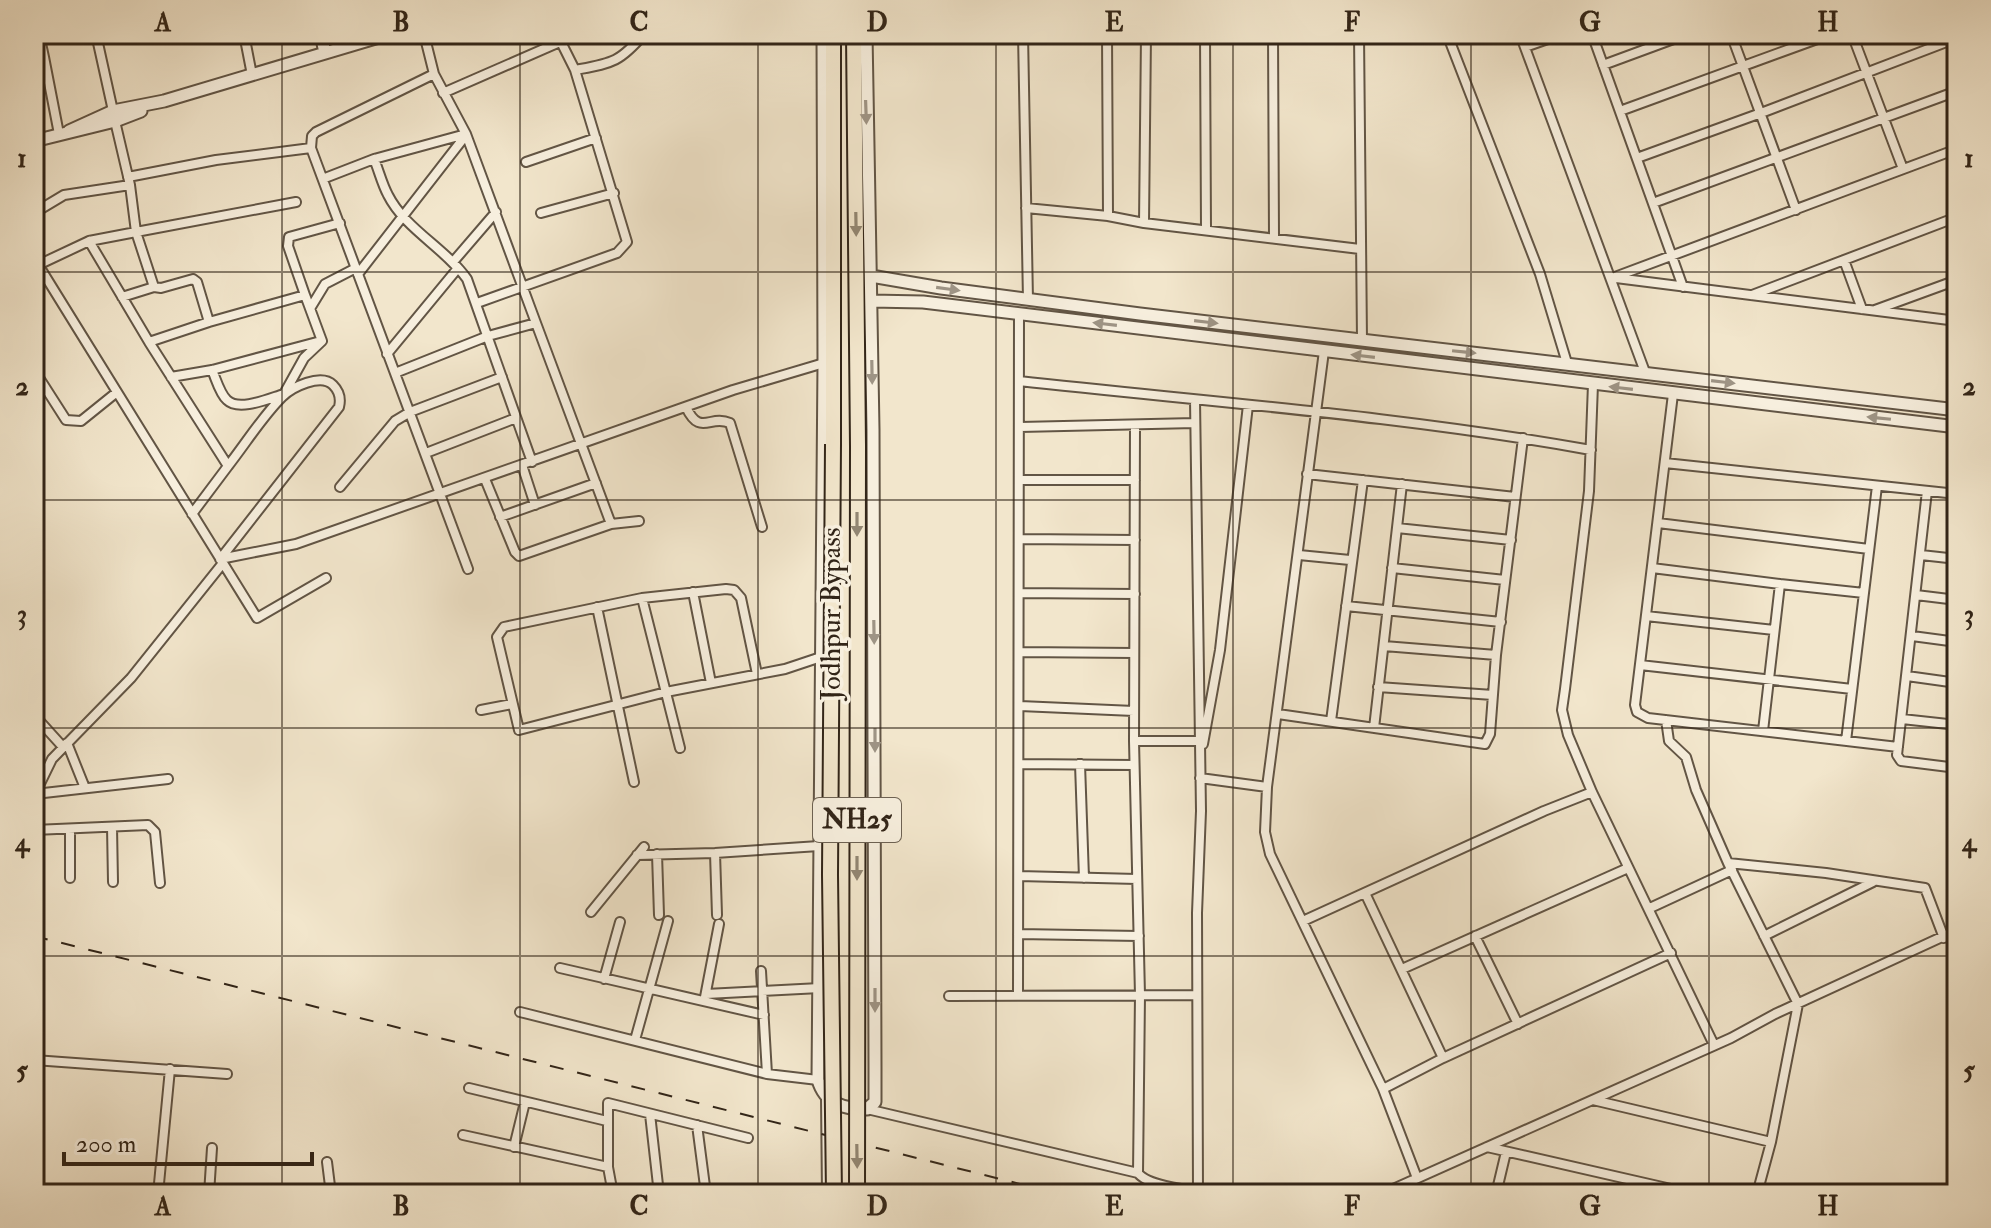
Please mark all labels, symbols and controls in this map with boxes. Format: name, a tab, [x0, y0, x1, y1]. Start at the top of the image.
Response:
text: A	[154, 7, 172, 39]
text: B	[392, 7, 410, 39]
text: C	[629, 7, 649, 39]
text: D	[866, 7, 888, 39]
text: E	[1105, 7, 1124, 39]
text: F	[1344, 7, 1361, 39]
text: G	[1579, 7, 1601, 39]
text: H	[1817, 7, 1839, 39]
one-way arrow	[860, 100, 873, 125]
text: 1	[17, 143, 27, 175]
text: 1	[1964, 143, 1974, 175]
one-way arrow	[850, 212, 862, 237]
one-way arrow	[936, 283, 961, 296]
one-way arrow	[1194, 316, 1219, 329]
one-way arrow	[1092, 317, 1117, 330]
one-way arrow	[1452, 345, 1477, 358]
one-way arrow	[1350, 350, 1375, 363]
one-way arrow	[866, 360, 878, 385]
text: 2	[15, 371, 29, 403]
text: 2	[1962, 371, 1976, 403]
one-way arrow	[1711, 375, 1736, 388]
one-way arrow	[1608, 381, 1633, 394]
one-way arrow	[1867, 411, 1892, 424]
one-way arrow	[851, 512, 863, 537]
street label: Jodhpur Bypass	[814, 528, 849, 701]
text: 3	[17, 599, 27, 631]
text: 3	[1964, 599, 1974, 631]
one-way arrow	[868, 620, 880, 645]
one-way arrow	[869, 728, 881, 753]
road number: NH25	[813, 798, 901, 842]
text: 4	[14, 827, 31, 859]
text: 4	[1961, 827, 1978, 859]
one-way arrow	[851, 856, 863, 881]
one-way arrow	[869, 988, 881, 1013]
text: 5	[16, 1055, 28, 1087]
text: 5	[1963, 1055, 1975, 1087]
scale bar	[64, 1116, 312, 1166]
text: 200 m	[76, 1129, 137, 1160]
one-way arrow	[851, 1144, 863, 1169]
text: A	[154, 1191, 172, 1223]
text: B	[392, 1191, 410, 1223]
text: C	[629, 1191, 649, 1223]
text: D	[866, 1191, 888, 1223]
text: E	[1105, 1191, 1124, 1223]
text: F	[1344, 1191, 1361, 1223]
text: G	[1579, 1191, 1601, 1223]
text: H	[1817, 1191, 1839, 1223]

